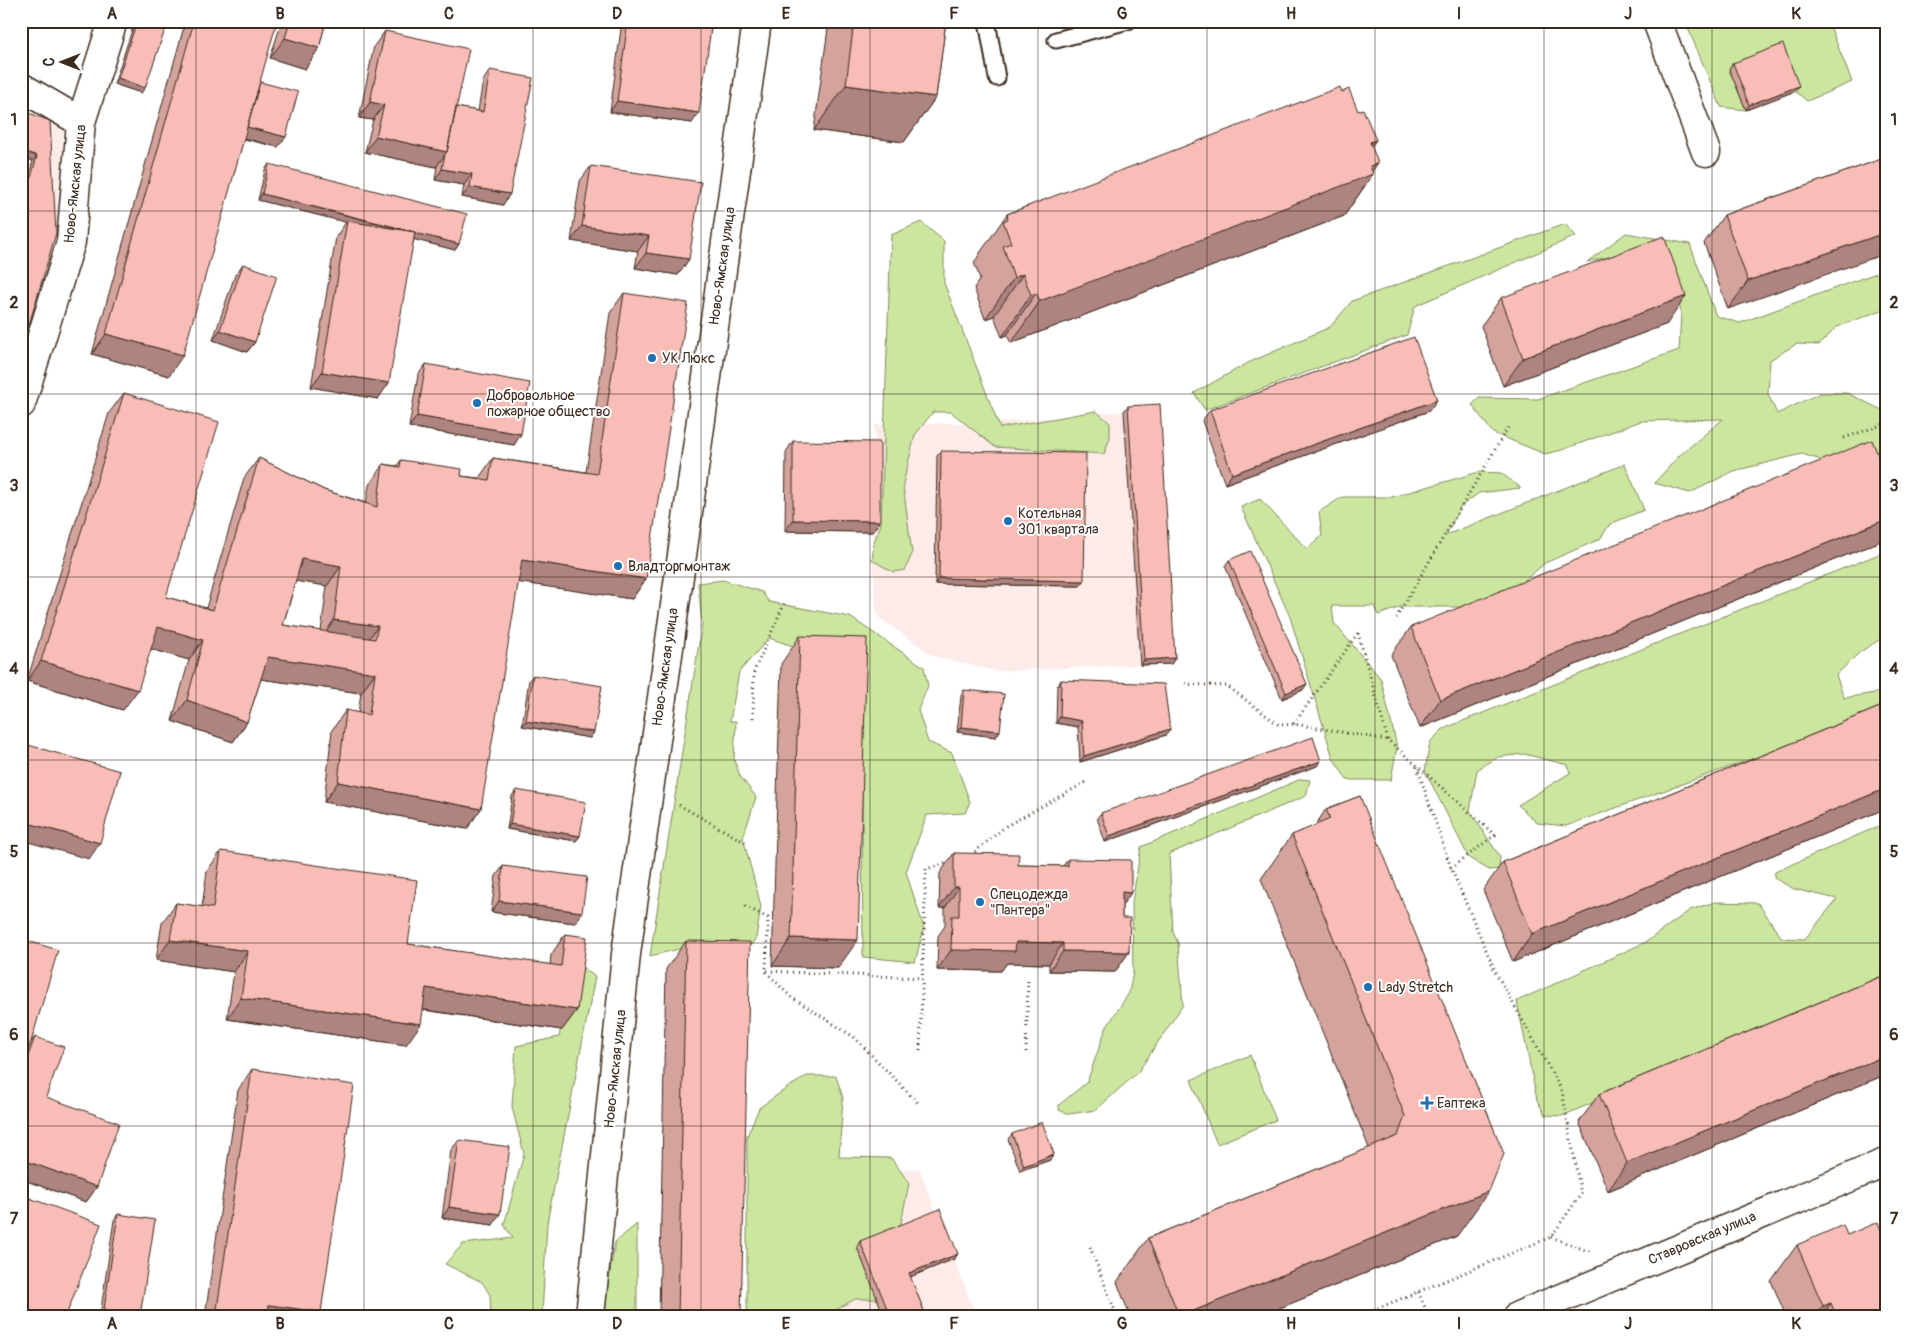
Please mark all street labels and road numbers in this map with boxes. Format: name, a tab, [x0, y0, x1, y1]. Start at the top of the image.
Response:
street label: Ново-Ямская улица	[60, 124, 90, 244]
street label: Ново-Ямская улица	[705, 206, 739, 326]
street label: Ново-Ямская улица	[648, 607, 682, 727]
street label: Ново-Ямская улица	[600, 1009, 630, 1129]
street label: Ставровская улица	[1646, 1208, 1758, 1268]

